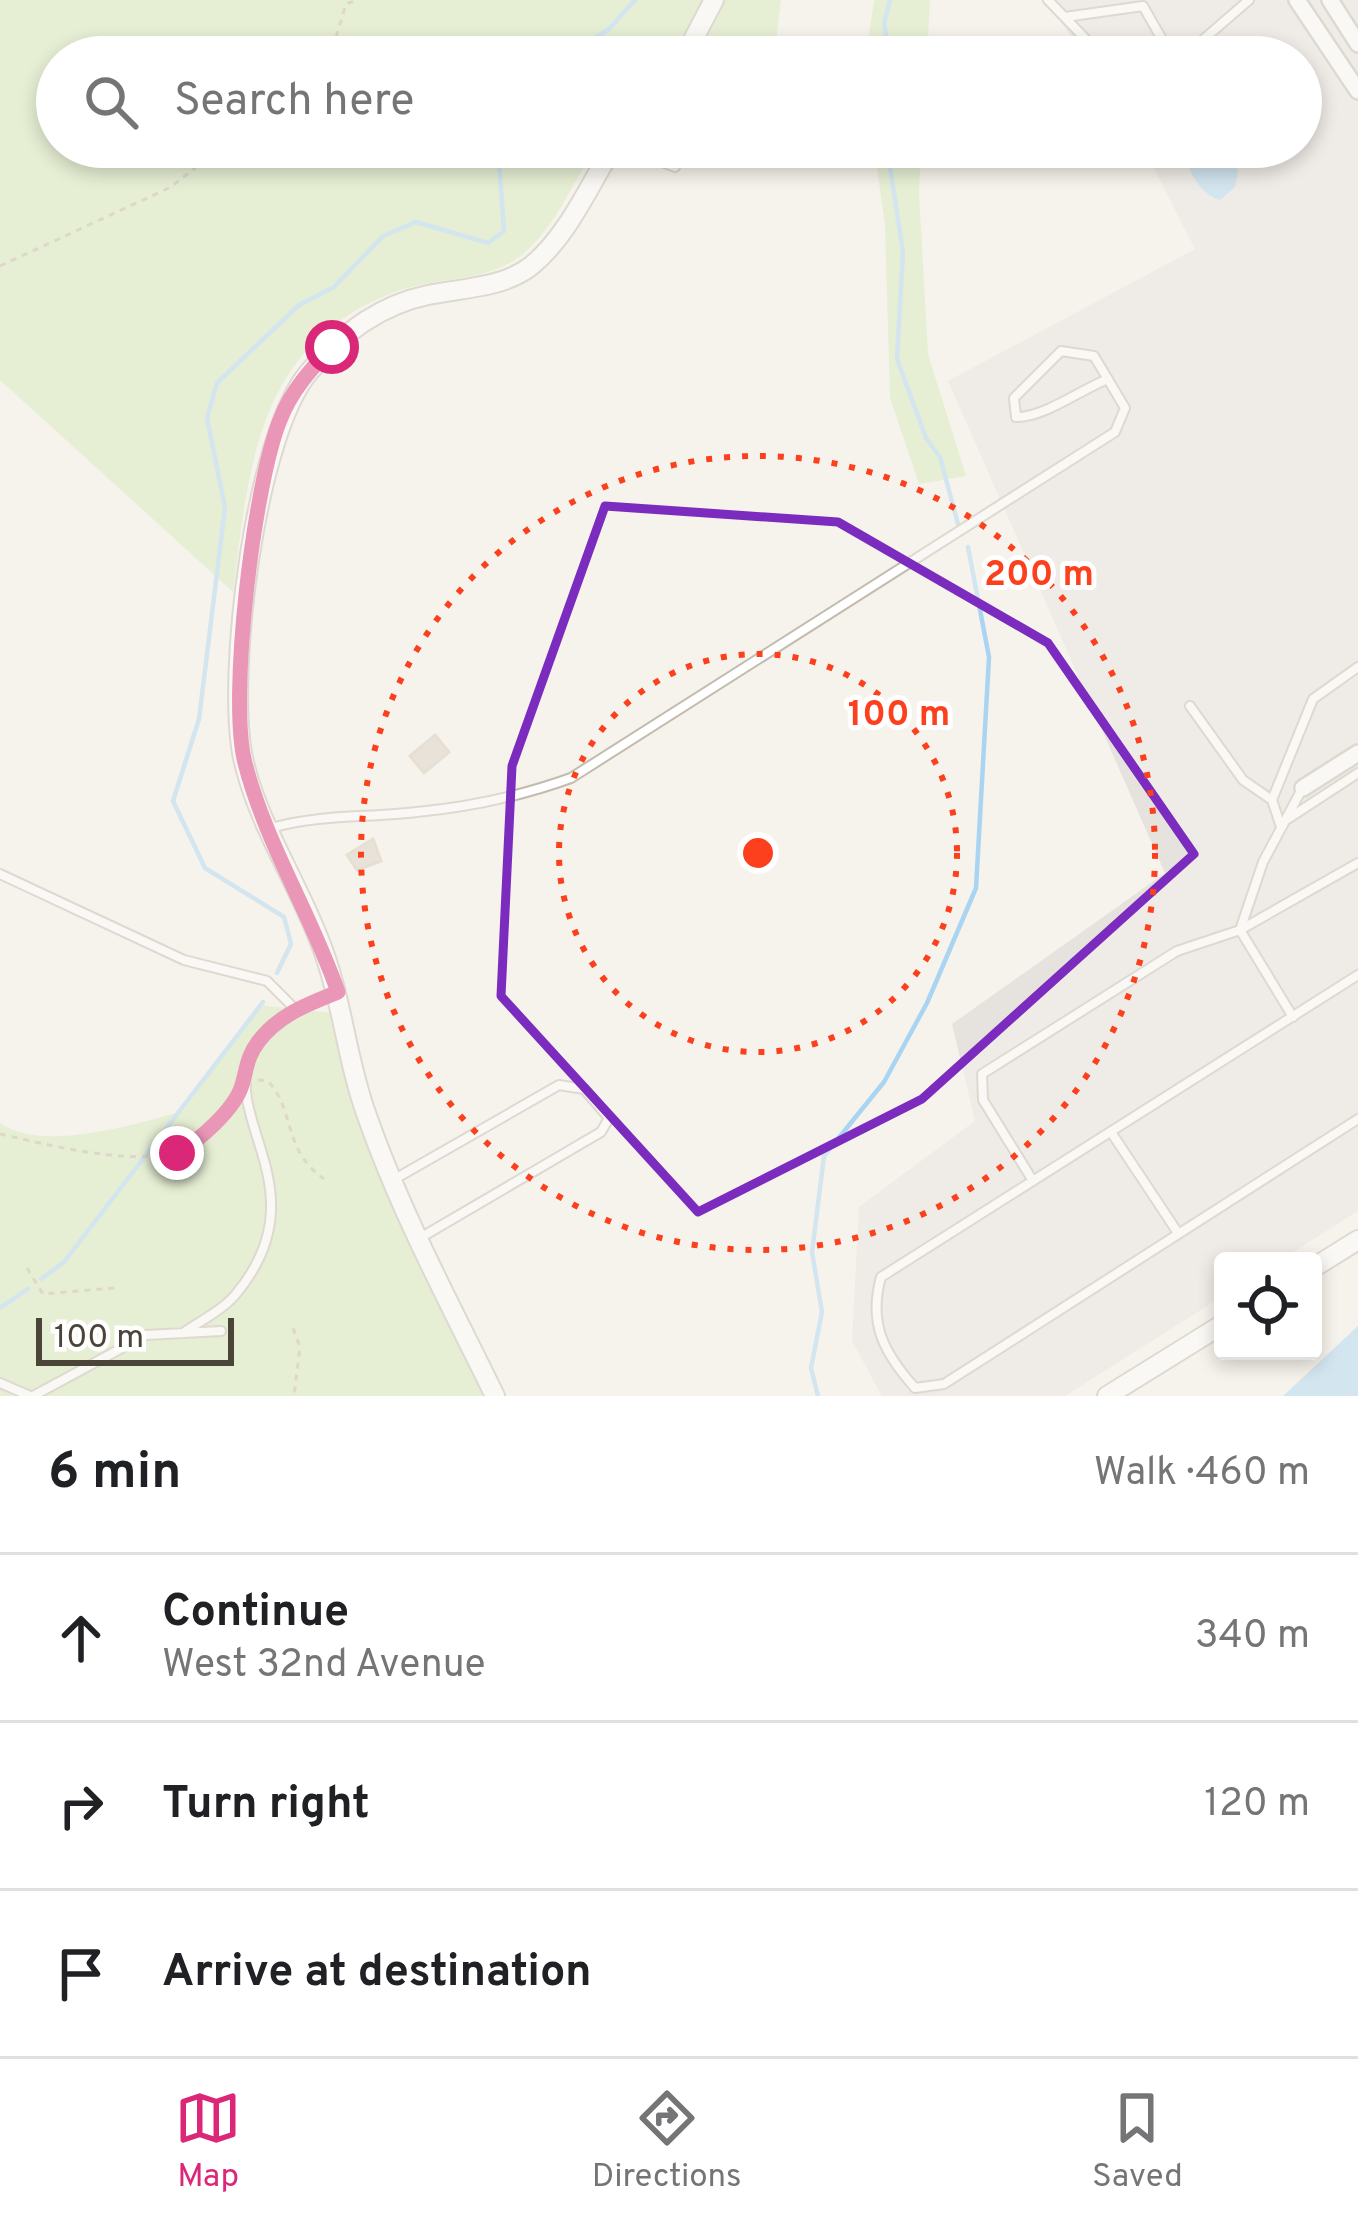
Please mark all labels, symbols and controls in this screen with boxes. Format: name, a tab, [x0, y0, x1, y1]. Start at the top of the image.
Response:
search box	[36, 36, 1322, 168]
icon: search	[78, 69, 144, 135]
text: Search here	[174, 74, 414, 131]
route start	[305, 320, 359, 374]
text: 200 m	[984, 553, 1094, 599]
text: 100 m	[848, 693, 950, 739]
centre of rings	[737, 832, 779, 874]
route end	[150, 1126, 204, 1180]
map controls	[1214, 1252, 1322, 1360]
button: locate	[1214, 1252, 1322, 1360]
scale bar	[36, 1312, 234, 1365]
text: 100 m	[54, 1318, 144, 1360]
text: 6 min	[48, 1442, 181, 1507]
text: Walk · 460 m	[1094, 1450, 1310, 1499]
text: Continue	[162, 1585, 349, 1642]
icon: ahead	[48, 1605, 114, 1671]
text: 340 m	[1195, 1613, 1310, 1662]
text: West 32nd Avenue	[162, 1642, 485, 1691]
icon: right	[48, 1773, 114, 1839]
text: Turn right	[162, 1777, 370, 1834]
text: 120 m	[1204, 1781, 1310, 1830]
icon: arrive	[48, 1941, 114, 2007]
text: Arrive at destination	[162, 1945, 592, 2002]
tab: Map	[175, 2085, 241, 2199]
tab: Directions	[592, 2085, 742, 2199]
tab: Saved	[1092, 2085, 1183, 2199]

